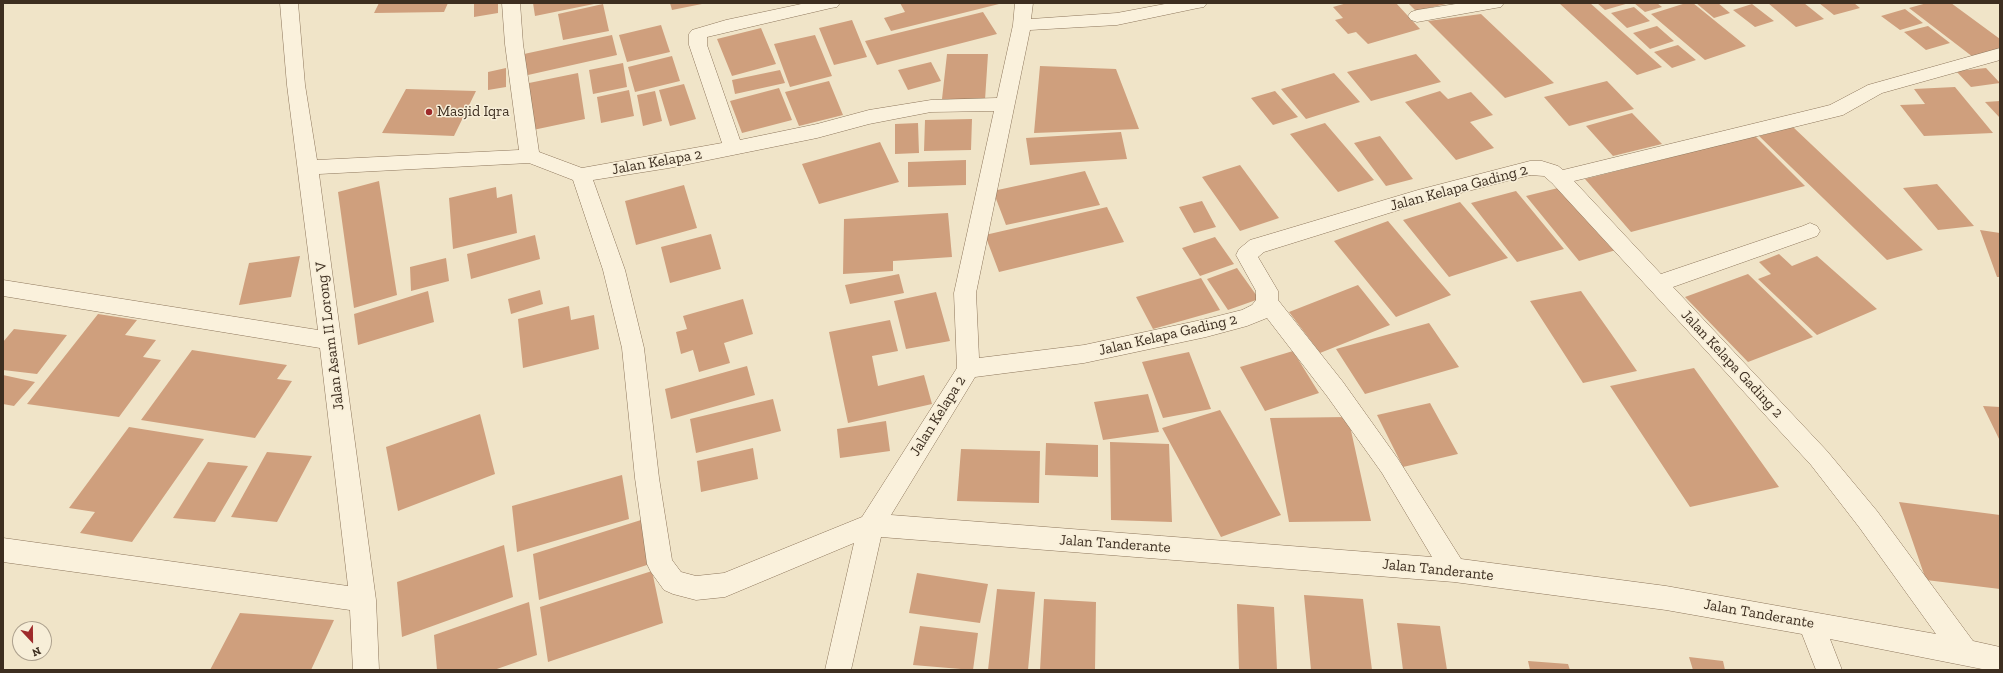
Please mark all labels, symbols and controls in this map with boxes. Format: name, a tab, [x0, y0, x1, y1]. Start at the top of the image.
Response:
place label: Masjid Iqra	[437, 103, 510, 121]
marker: Masjid Iqra	[424, 107, 434, 117]
street label: Jalan Kelapa 2	[611, 145, 703, 179]
street label: Jalan Kelapa Gading 2	[1388, 161, 1530, 215]
street label: Jalan Asam II Lorong V	[312, 261, 348, 411]
street label: Jalan Kelapa Gading 2	[1677, 306, 1787, 422]
street label: Jalan Kelapa Gading 2	[1097, 310, 1239, 360]
street label: Jalan Kelapa 2	[906, 373, 970, 459]
street label: Jalan Tanderante	[1059, 531, 1171, 557]
street label: Jalan Tanderante	[1382, 555, 1494, 585]
street label: Jalan Tanderante	[1702, 595, 1816, 633]
north arrow	[12, 621, 52, 661]
text: N	[30, 644, 43, 659]

